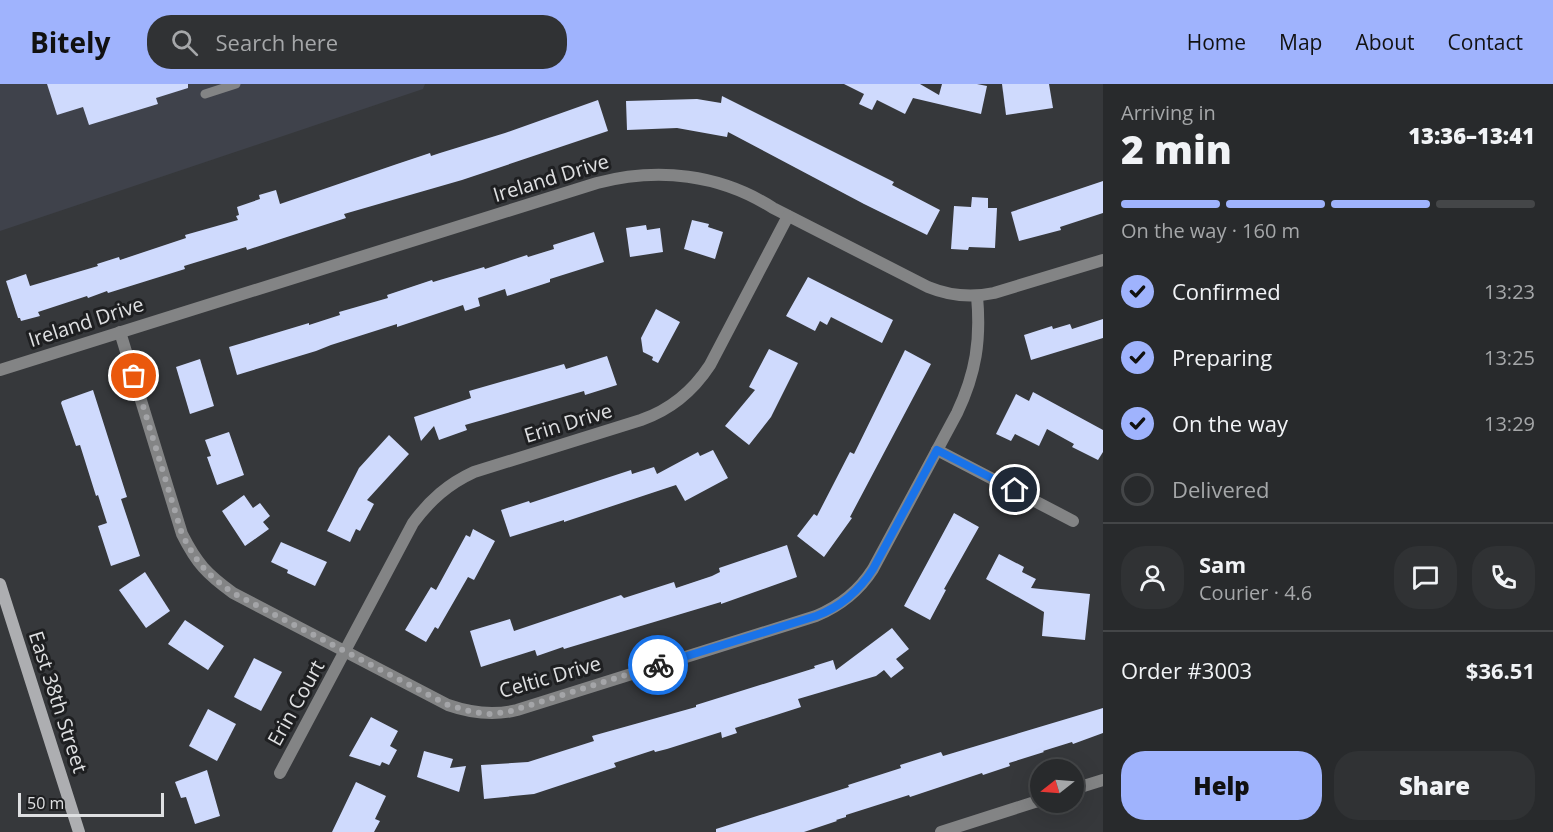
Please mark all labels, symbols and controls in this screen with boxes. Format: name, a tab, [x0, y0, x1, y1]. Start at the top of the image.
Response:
search box	[147, 15, 567, 69]
text: Bitely	[30, 23, 111, 61]
icon: search	[168, 26, 201, 59]
text: Search here	[216, 27, 338, 57]
text: Home	[1187, 28, 1246, 56]
text: Map	[1279, 28, 1322, 56]
text: About	[1355, 28, 1415, 56]
text: Contact	[1448, 28, 1523, 56]
text: Arriving in	[1121, 99, 1216, 126]
text: 13:36–13:41	[1408, 120, 1535, 150]
text: 2 min	[1121, 122, 1232, 175]
street label: Ireland Drive	[490, 147, 612, 208]
text: On the way · 160 m	[1121, 217, 1300, 244]
icon: check	[1121, 275, 1154, 308]
text: Confirmed	[1172, 276, 1281, 306]
text: 13:23	[1484, 278, 1535, 305]
street label: Ireland Drive	[25, 290, 147, 353]
icon: check	[1121, 341, 1154, 374]
text: Preparing	[1172, 342, 1272, 372]
text: 13:25	[1484, 344, 1535, 371]
pin	[108, 350, 159, 401]
icon: bag	[117, 359, 150, 392]
street label: Erin Drive	[521, 396, 615, 449]
icon: check	[1121, 407, 1154, 440]
text: On the way	[1172, 408, 1288, 438]
text: 13:29	[1484, 410, 1535, 437]
pin	[989, 464, 1040, 515]
icon: home	[998, 473, 1031, 506]
text: Delivered	[1172, 474, 1270, 504]
button: person	[1121, 546, 1184, 609]
button: chat	[1394, 546, 1457, 609]
button: phone	[1472, 546, 1535, 609]
text: Sam	[1199, 549, 1246, 579]
text: Courier · 4.6	[1199, 579, 1312, 606]
street label: East 38th Street	[23, 628, 94, 776]
courier	[628, 635, 688, 695]
street label: Celtic Drive	[496, 649, 604, 704]
icon: bike	[642, 649, 675, 682]
street label: Erin Court	[261, 655, 330, 750]
text: Order #3003	[1121, 655, 1252, 685]
text: $36.51	[1466, 655, 1535, 685]
button: Help	[1121, 751, 1322, 820]
button: Share	[1334, 751, 1535, 820]
north arrow	[1030, 759, 1084, 813]
map controls	[1030, 759, 1084, 813]
scale bar	[18, 790, 164, 818]
text: 50 m	[27, 792, 64, 814]

